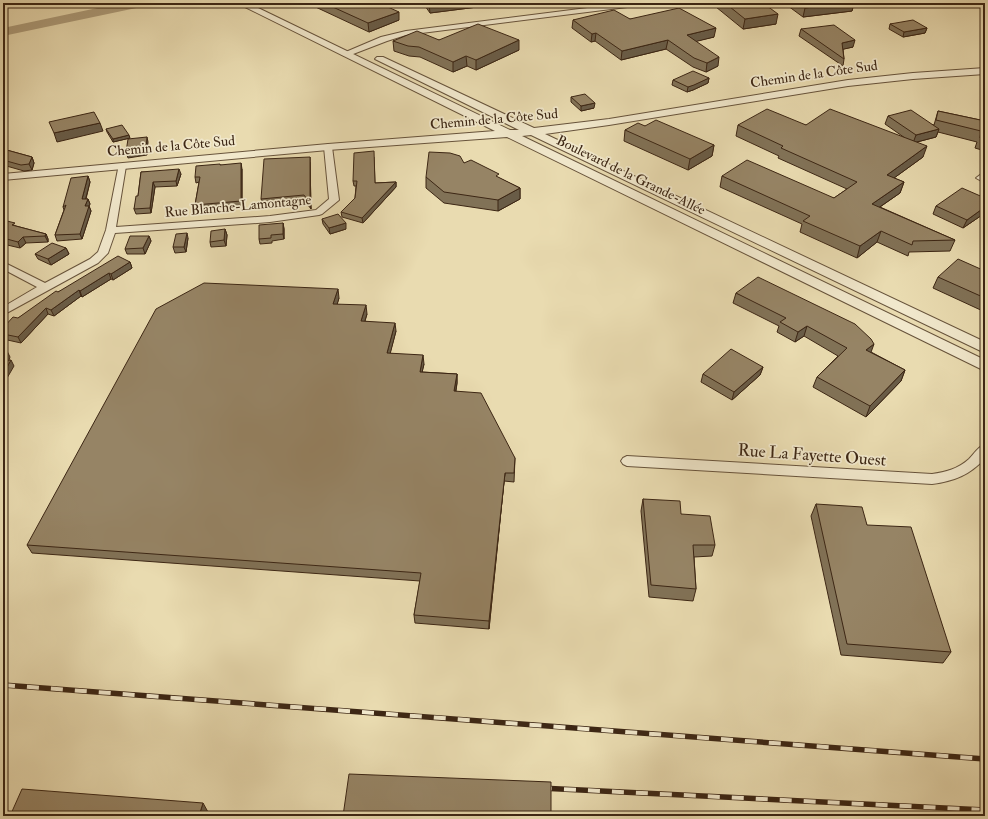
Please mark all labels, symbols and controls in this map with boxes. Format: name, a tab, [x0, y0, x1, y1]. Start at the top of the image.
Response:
street label: Chemin de la Côte Sud	[749, 57, 879, 91]
street label: Chemin de la Côte Sud	[429, 105, 559, 133]
street label: Chemin de la Côte Sud	[106, 132, 236, 160]
street label: Boulevard de la Grande-Allée	[554, 132, 708, 219]
street label: Rue Blanche-Lamontagne	[164, 191, 312, 221]
street label: Rue La Fayette Ouest	[737, 439, 887, 472]

